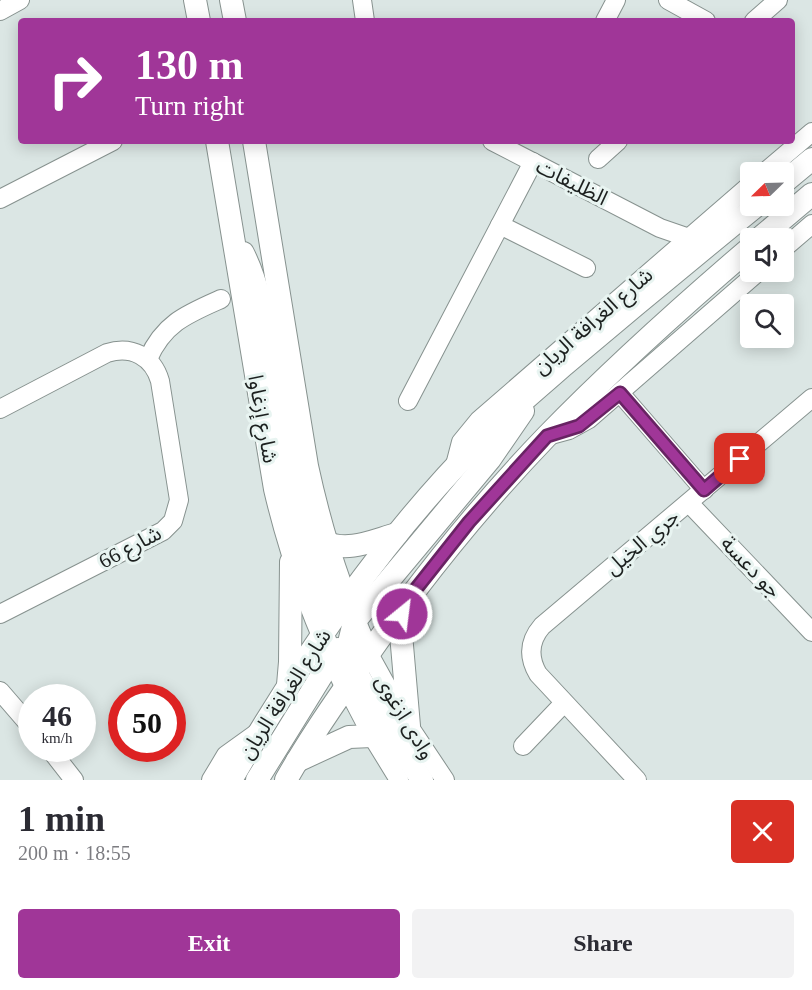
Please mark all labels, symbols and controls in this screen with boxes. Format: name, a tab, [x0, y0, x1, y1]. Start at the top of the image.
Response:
icon: right	[36, 42, 114, 120]
text: 130 m	[135, 42, 244, 88]
text: Turn right	[135, 91, 244, 121]
street label: الظليفات	[532, 154, 612, 210]
north arrow	[740, 162, 794, 216]
map controls	[740, 162, 794, 348]
button: sound	[740, 228, 794, 282]
street label: شارع الغرافة الريان	[528, 263, 659, 382]
button: search	[740, 294, 794, 348]
street label: شارع إزغاوا	[240, 373, 283, 466]
pin	[714, 433, 765, 484]
icon: arrive	[723, 442, 756, 475]
street label: جري الخيل	[600, 504, 686, 583]
street label: شارع 66	[95, 521, 167, 576]
street label: جو دعسة	[716, 531, 786, 603]
position arrow	[370, 582, 434, 646]
street label: شارع الغرافة الريان	[234, 625, 338, 765]
street label: وادى ازغوى	[370, 670, 440, 764]
speed limit sign: 50	[108, 684, 186, 762]
text: 46	[42, 699, 72, 732]
text: km/h	[42, 730, 72, 746]
text: 1 min	[18, 799, 105, 839]
button: close	[731, 800, 794, 863]
text: 200 m · 18:55	[18, 842, 131, 864]
button: Exit	[18, 909, 400, 978]
button: Share	[412, 909, 794, 978]

